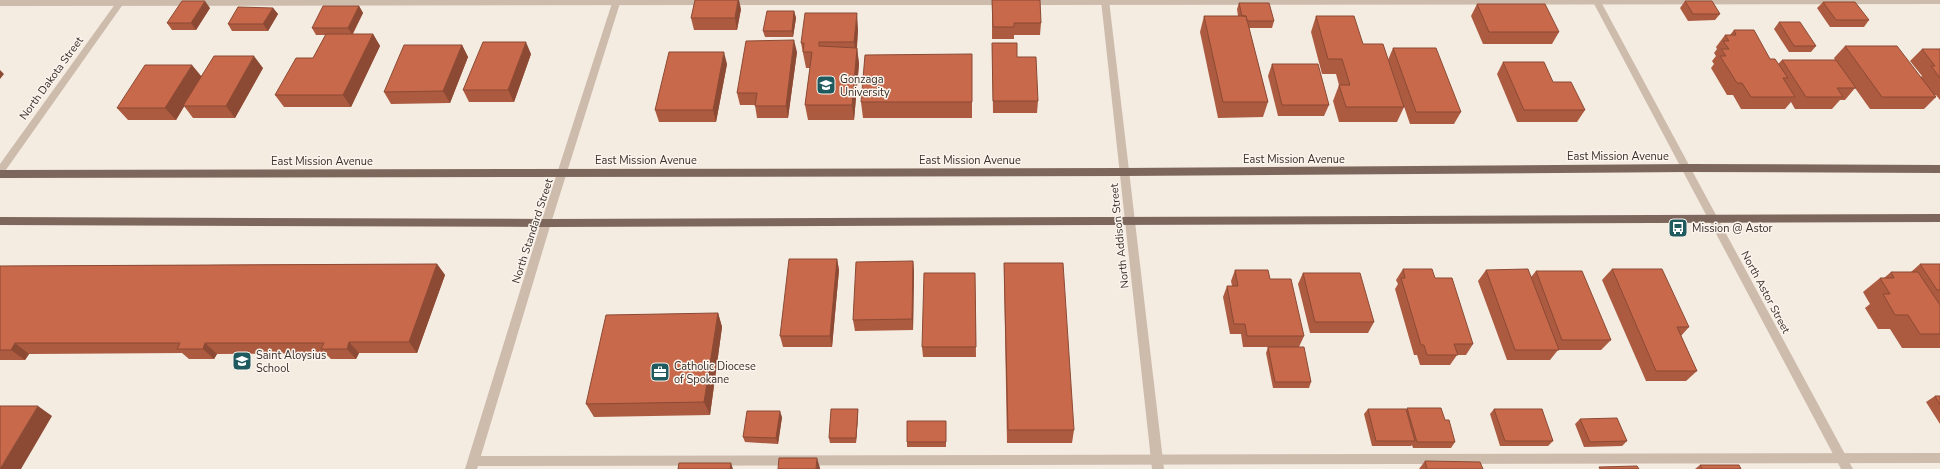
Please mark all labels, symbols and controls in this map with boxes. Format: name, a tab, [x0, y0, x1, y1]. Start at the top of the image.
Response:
street label: North Dakota Street	[16, 34, 87, 123]
place label: Gonzaga University	[840, 72, 890, 100]
school or university icon: Gonzaga University	[815, 74, 837, 96]
street label: East Mission Avenue	[1567, 149, 1669, 164]
street label: East Mission Avenue	[1243, 152, 1345, 167]
street label: East Mission Avenue	[595, 153, 697, 168]
street label: East Mission Avenue	[919, 153, 1021, 168]
street label: East Mission Avenue	[271, 154, 373, 169]
street label: North Standard Street	[508, 177, 557, 286]
street label: North Addison Street	[1107, 183, 1132, 289]
bus stop icon: Mission @ Astor	[1667, 217, 1689, 239]
place label: Mission @ Astor	[1692, 221, 1773, 236]
street label: North Astor Street	[1738, 248, 1794, 336]
place label: Saint Aloysius School	[256, 348, 326, 376]
school or university icon: Saint Aloysius School	[231, 350, 253, 372]
place label: Catholic Diocese of Spokane	[674, 359, 756, 387]
office icon: Catholic Diocese of Spokane	[649, 361, 671, 383]

